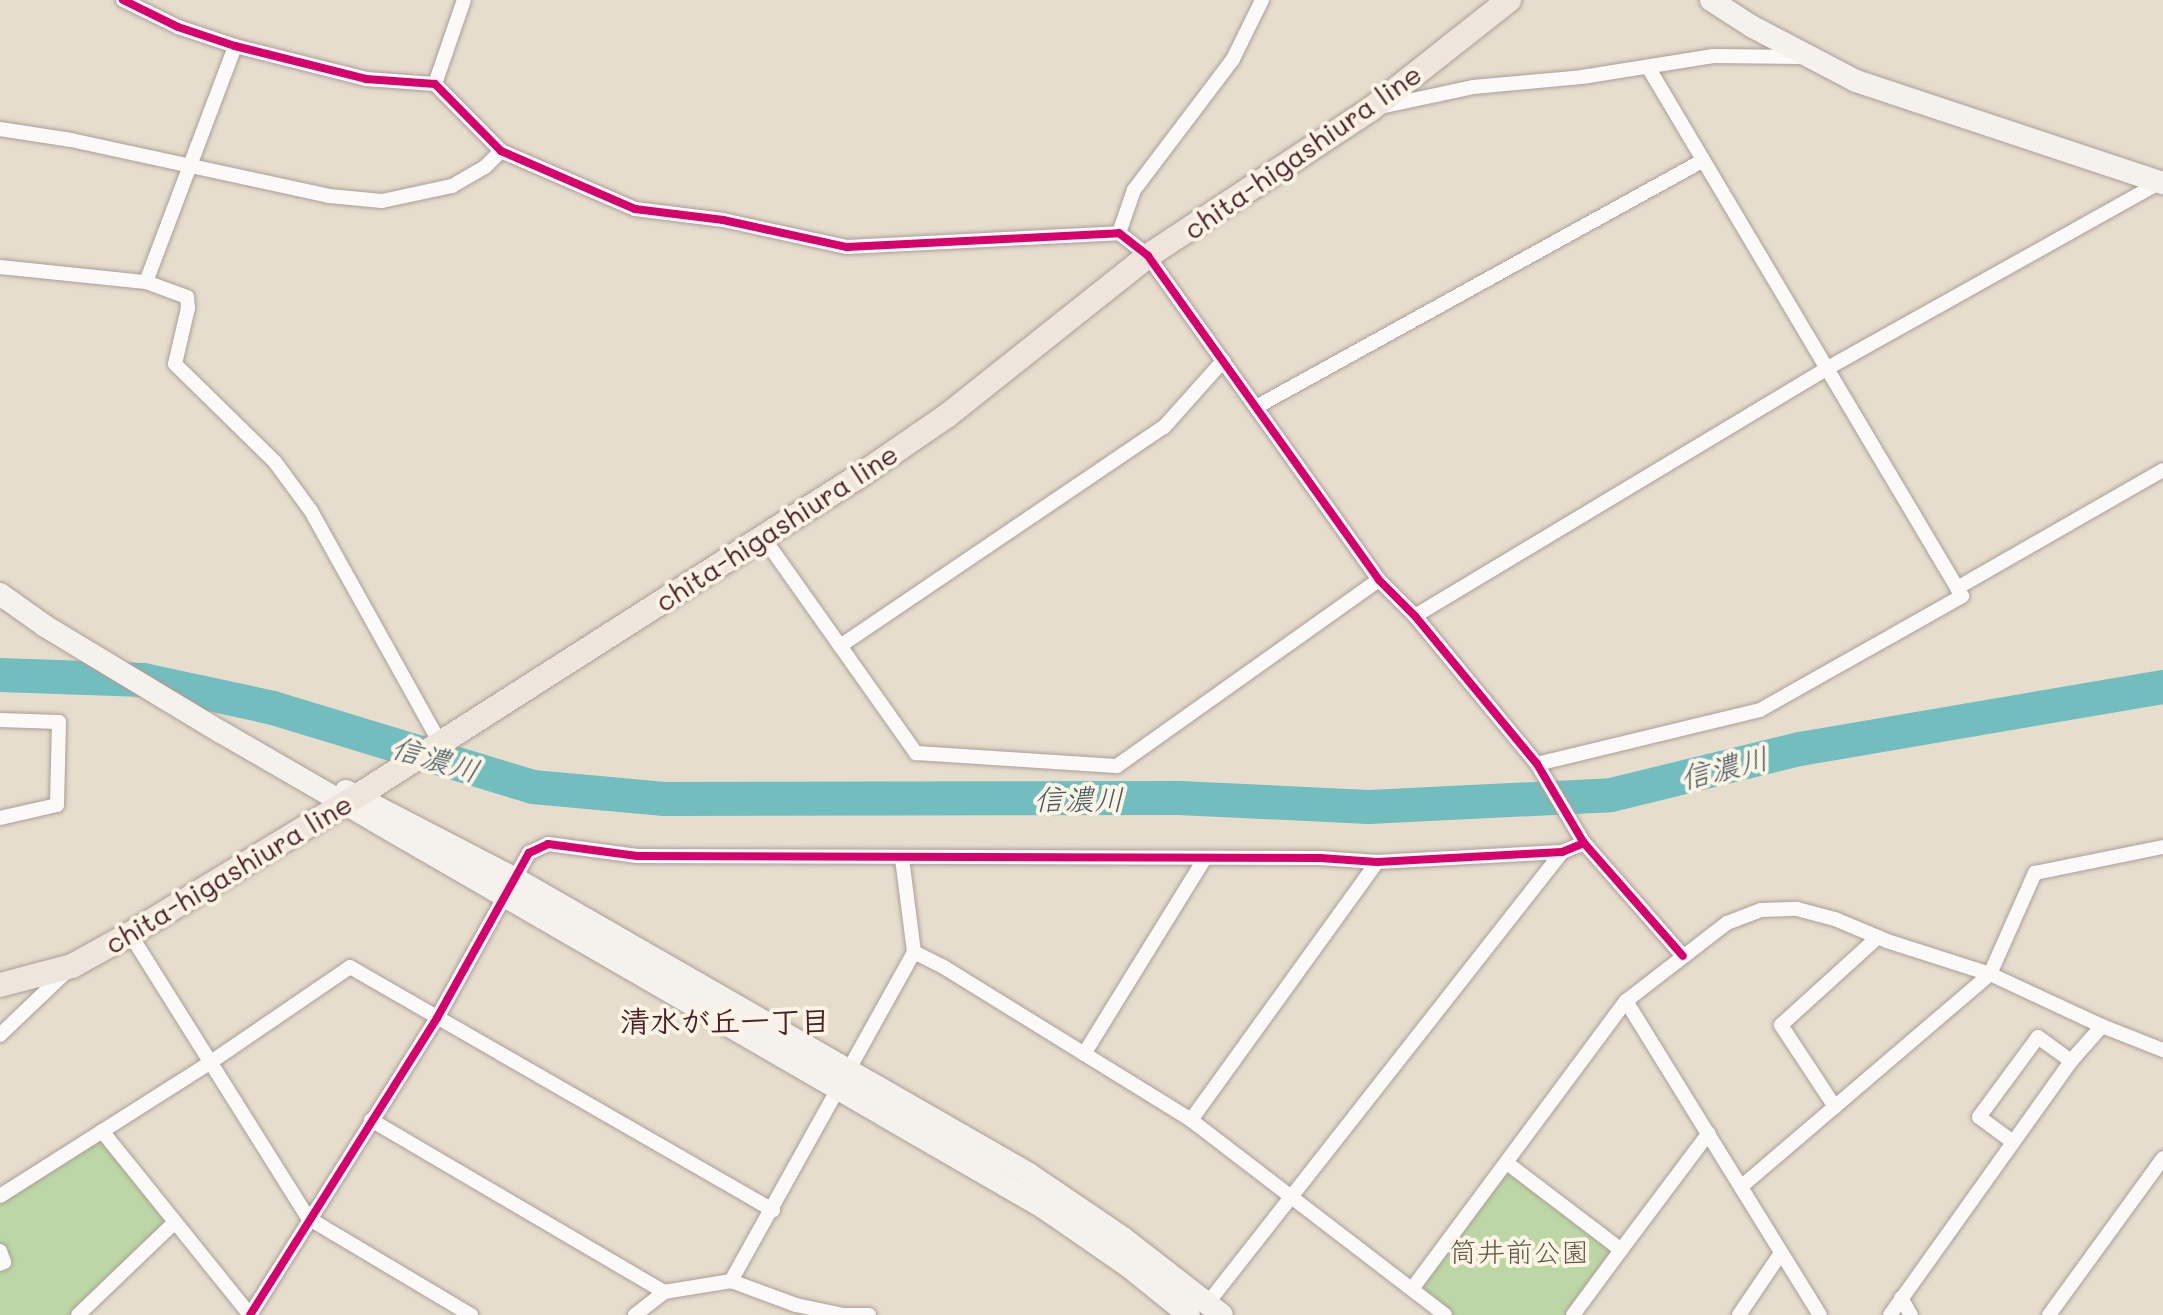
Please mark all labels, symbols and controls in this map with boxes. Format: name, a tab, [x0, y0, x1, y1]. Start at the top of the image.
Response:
street label: chita-higashiura line	[1177, 56, 1427, 246]
street label: chita-higashiura line	[648, 436, 904, 618]
water label: 信濃川	[388, 728, 484, 788]
water label: 信濃川	[1676, 739, 1772, 795]
water label: 信濃川	[1034, 780, 1124, 816]
street label: chita-higashiura line	[98, 786, 358, 960]
district label: 清水が丘一丁目	[620, 1002, 830, 1038]
park label: 筒井前公園	[1449, 1234, 1589, 1268]

